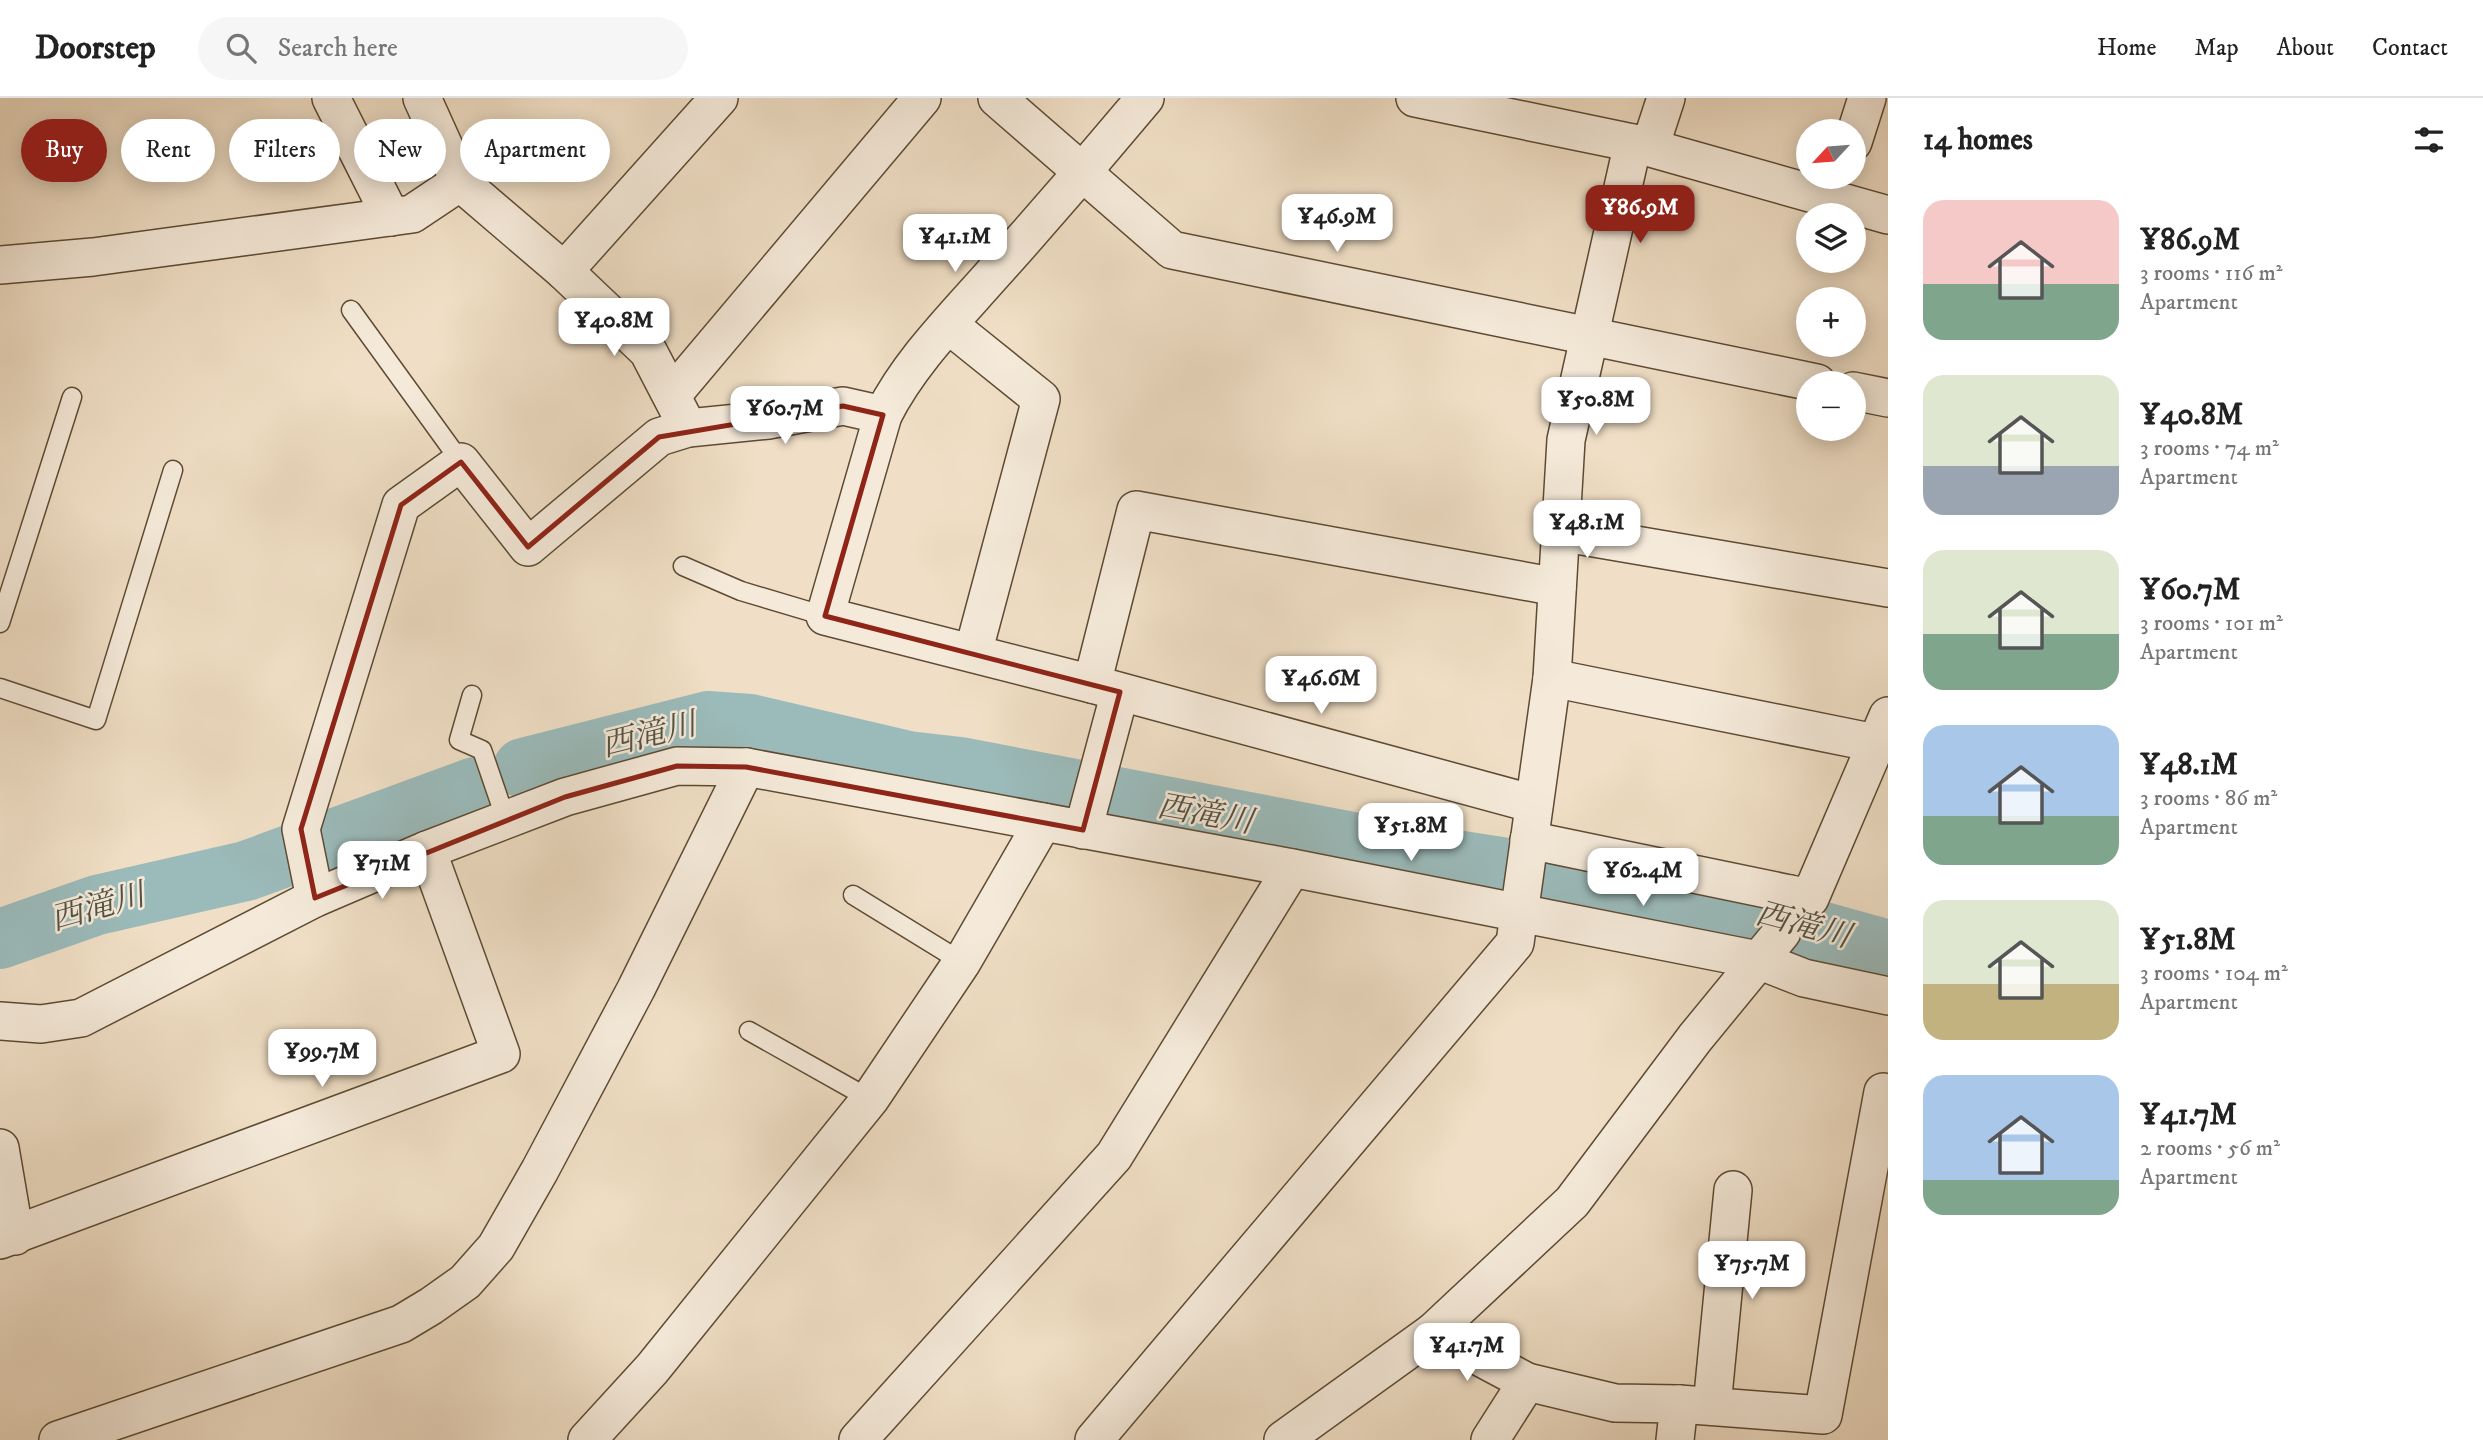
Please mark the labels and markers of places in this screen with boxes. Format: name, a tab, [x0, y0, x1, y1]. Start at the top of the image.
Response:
pin: ¥86.9M	[1583, 186, 1697, 245]
pin: ¥46.9M	[1280, 194, 1394, 254]
pin: ¥41.1M	[898, 214, 1012, 274]
pin: ¥40.8M	[557, 299, 671, 358]
pin: ¥50.8M	[1539, 378, 1653, 437]
pin: ¥60.7M	[728, 386, 842, 446]
pin: ¥48.1M	[1530, 500, 1644, 560]
pin: ¥46.6M	[1264, 656, 1378, 716]
pin: ¥51.8M	[1354, 804, 1468, 863]
pin: ¥71M	[341, 842, 423, 901]
pin: ¥62.4M	[1586, 848, 1700, 908]
pin: ¥99.7M	[265, 1030, 379, 1089]
pin: ¥75.7M	[1695, 1242, 1809, 1301]
pin: ¥41.7M	[1410, 1324, 1524, 1383]

